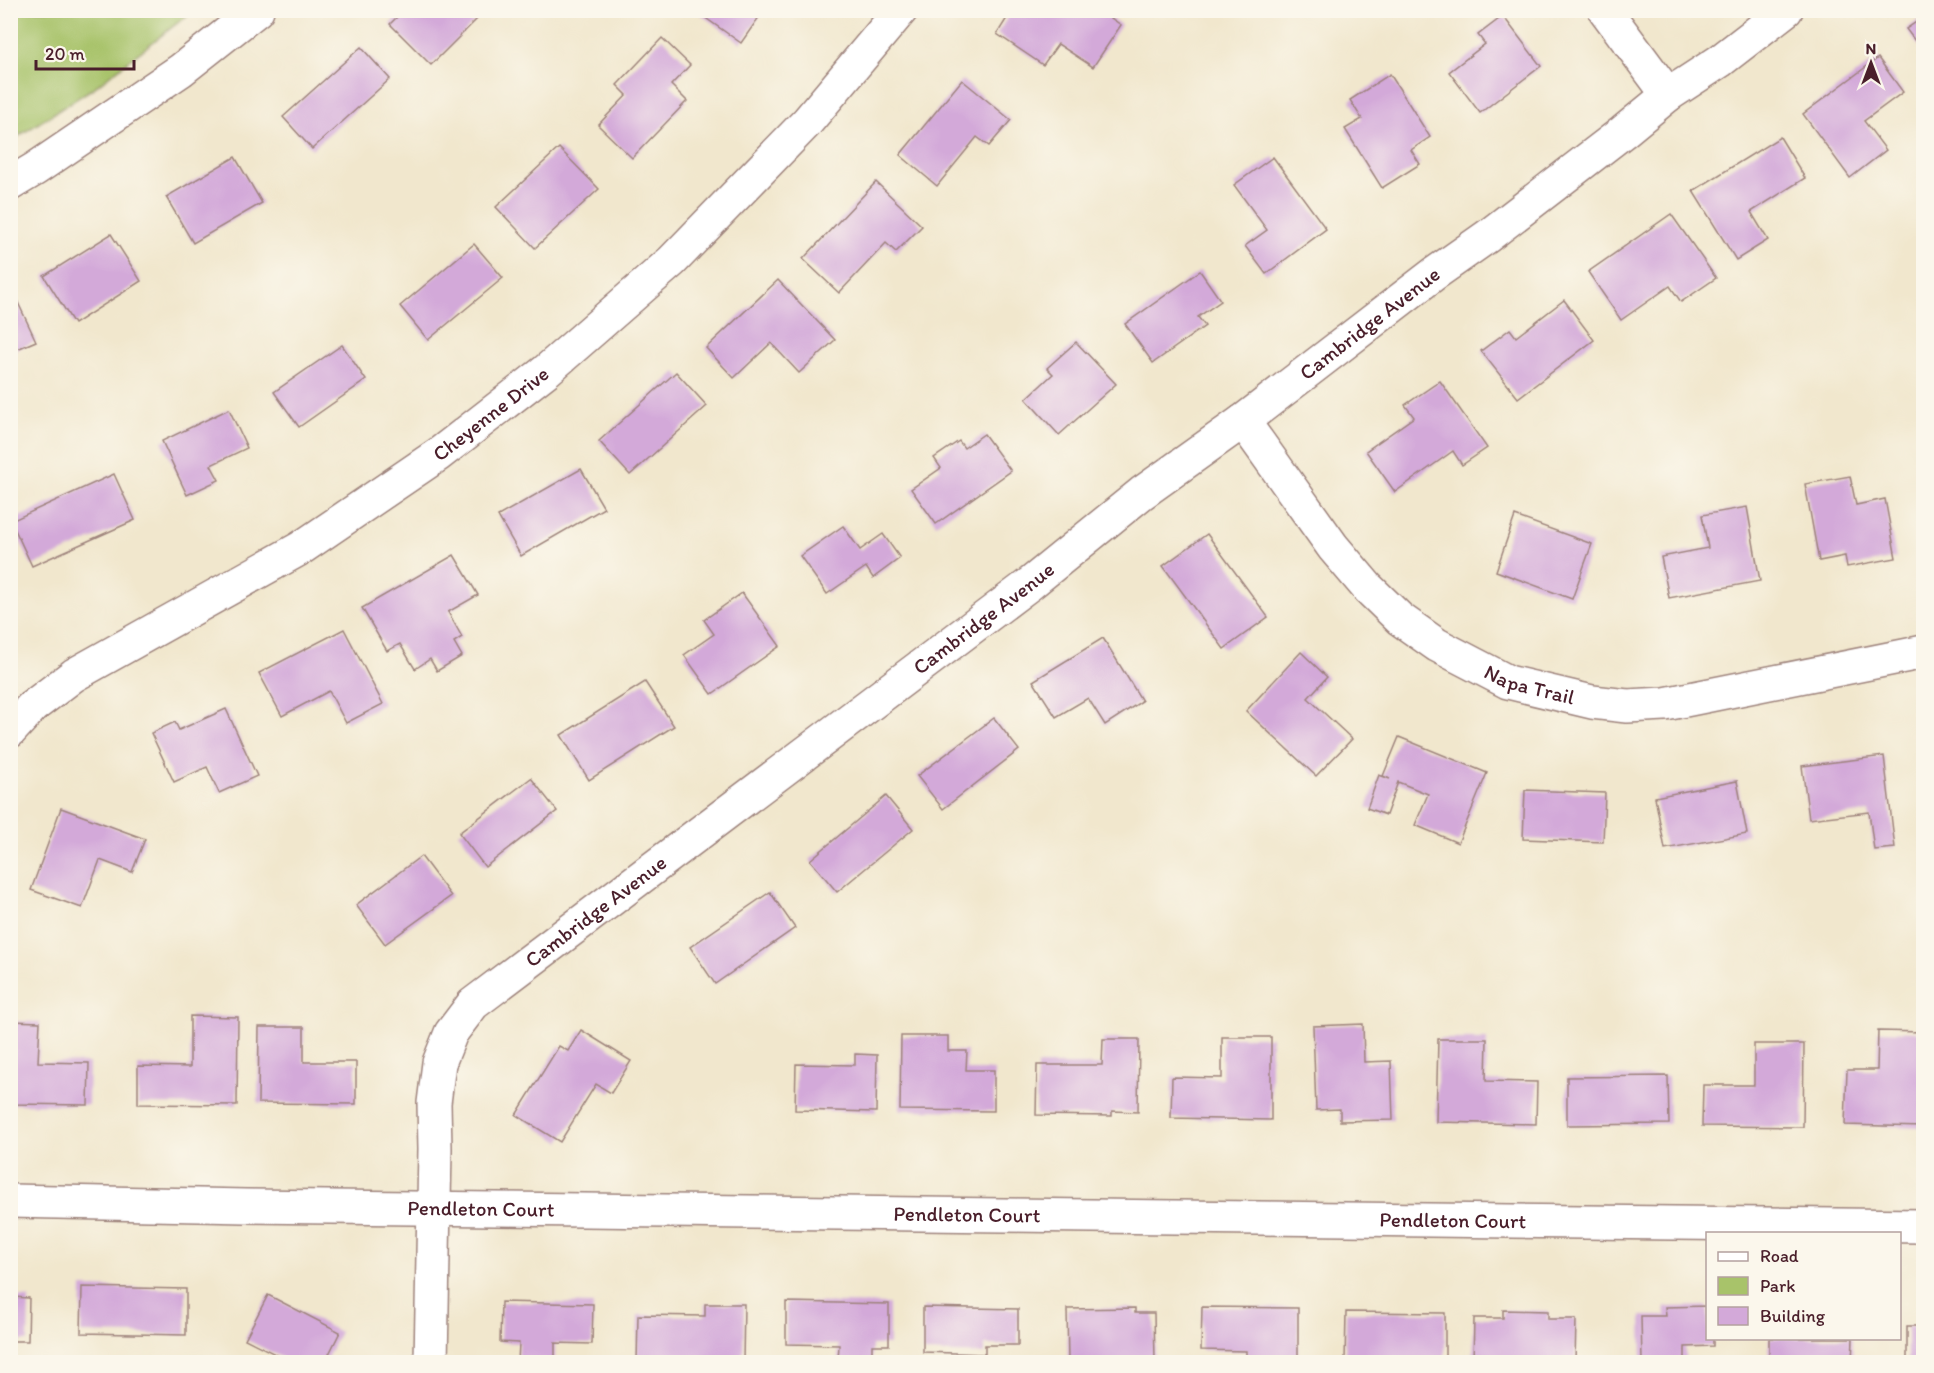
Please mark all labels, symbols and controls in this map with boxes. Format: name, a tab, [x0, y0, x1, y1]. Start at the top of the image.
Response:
scale bar	[36, 33, 134, 71]
north arrow	[1841, 33, 1901, 93]
text: N	[1866, 39, 1876, 58]
text: 20 m	[45, 43, 85, 65]
street label: Cambridge Avenue	[1294, 261, 1445, 385]
street label: Cheyenne Drive	[427, 361, 554, 466]
street label: Cambridge Avenue	[908, 556, 1059, 680]
street label: Napa Trail	[1480, 659, 1577, 709]
street label: Cambridge Avenue	[520, 850, 671, 972]
street label: Pendleton Court	[407, 1195, 555, 1222]
street label: Pendleton Court	[893, 1201, 1041, 1227]
street label: Pendleton Court	[1379, 1207, 1527, 1233]
legend	[1706, 1232, 1901, 1340]
text: Road	[1760, 1245, 1799, 1267]
text: Park	[1760, 1275, 1795, 1297]
text: Building	[1760, 1305, 1826, 1327]

